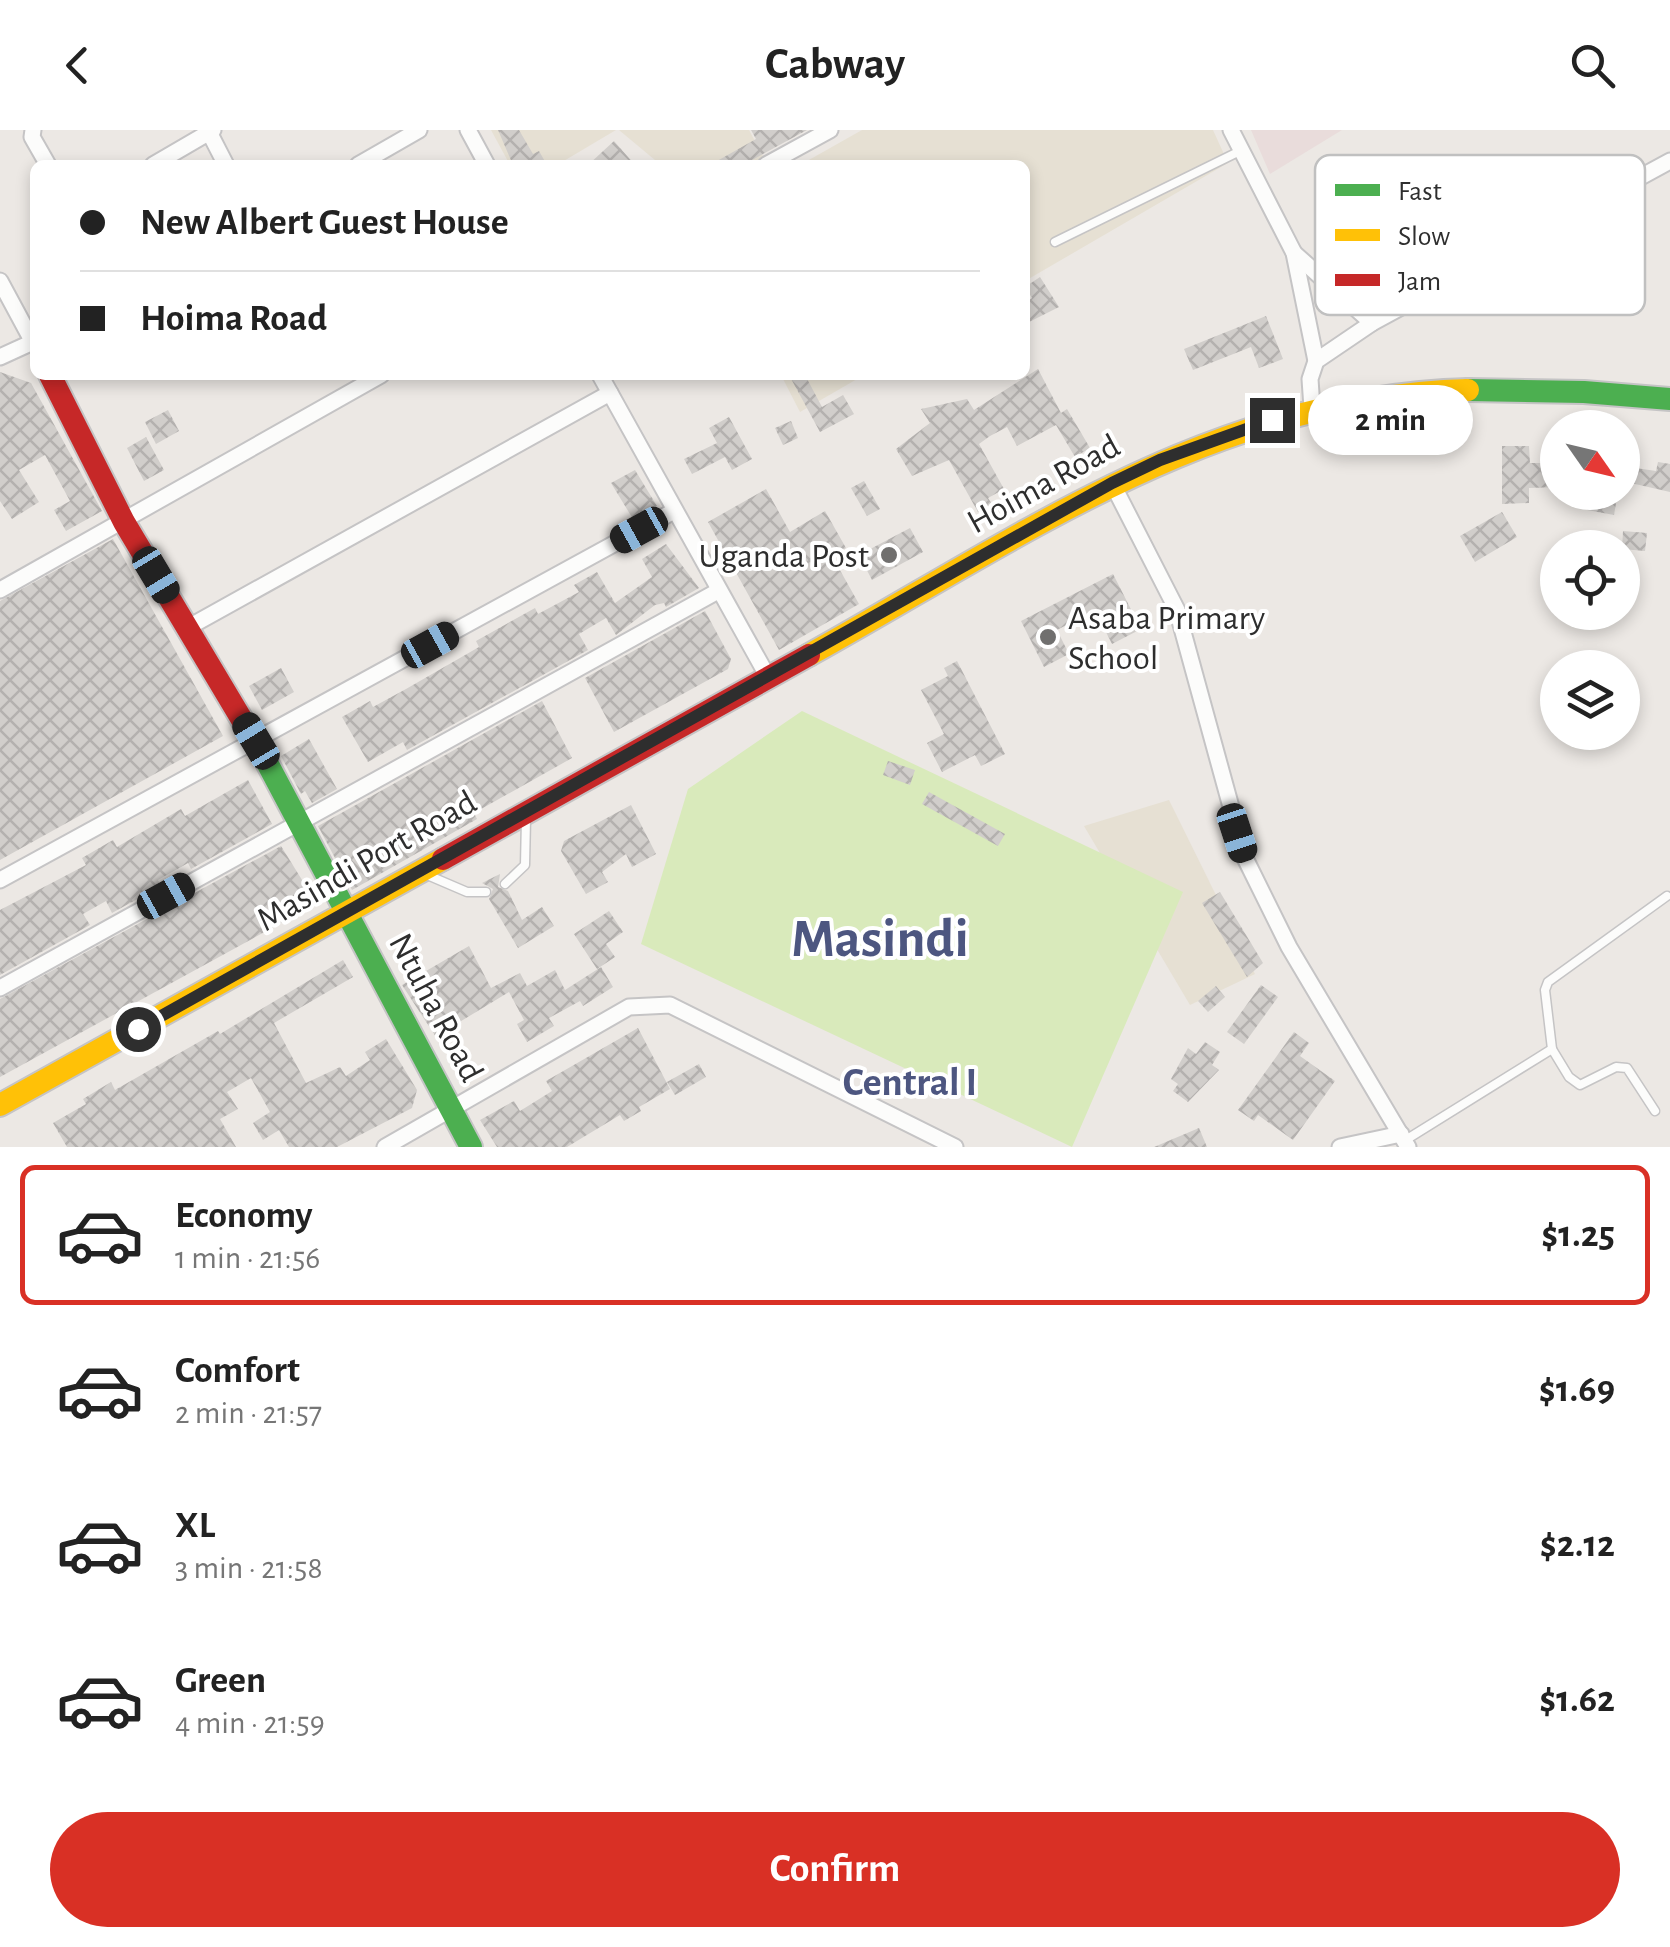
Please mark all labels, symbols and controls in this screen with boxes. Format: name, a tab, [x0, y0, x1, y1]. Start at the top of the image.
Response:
icon: back	[50, 38, 105, 93]
icon: search	[1565, 38, 1620, 93]
text: Cabway	[765, 42, 905, 87]
legend	[1315, 155, 1645, 315]
text: Fast	[1398, 178, 1442, 206]
text: New Albert Guest House	[140, 204, 509, 242]
text: Slow	[1398, 223, 1450, 251]
text: Jam	[1398, 268, 1441, 296]
text: Hoima Road	[140, 300, 327, 338]
callout: 2 min	[1307, 385, 1472, 455]
route end	[1250, 398, 1295, 443]
text: 2 min	[1355, 404, 1426, 436]
north arrow	[1540, 410, 1640, 510]
map controls	[1540, 410, 1640, 750]
street label: Hoima Road	[962, 428, 1126, 540]
car	[605, 502, 673, 558]
button: locate	[1540, 530, 1640, 630]
place label: Uganda Post	[699, 539, 869, 574]
car	[128, 542, 184, 608]
marker: Uganda Post	[878, 544, 900, 566]
place label: Asaba Primary School	[1068, 601, 1265, 676]
car	[396, 617, 464, 673]
marker: Asaba Primary School	[1037, 626, 1059, 648]
button: layers	[1540, 650, 1640, 750]
car	[228, 708, 284, 774]
street label: Masindi Port Road	[251, 784, 482, 938]
car	[1213, 800, 1261, 866]
car	[132, 868, 200, 924]
district label: Masindi	[791, 912, 969, 967]
street label: Ntuha Road	[382, 928, 489, 1088]
route start	[116, 1007, 161, 1052]
district label: Central I	[843, 1063, 977, 1103]
icon: car	[55, 1190, 145, 1280]
text: Economy	[175, 1197, 313, 1235]
text: $1.25	[1541, 1216, 1615, 1254]
text: 1 min · 21:56	[175, 1242, 320, 1274]
icon: car	[55, 1345, 145, 1435]
text: Comfort	[175, 1352, 300, 1390]
text: $1.69	[1539, 1371, 1615, 1409]
text: 2 min · 21:57	[175, 1397, 322, 1429]
icon: car	[55, 1500, 145, 1590]
text: XL	[175, 1507, 215, 1545]
text: $2.12	[1540, 1526, 1615, 1564]
text: 3 min · 21:58	[175, 1552, 323, 1584]
icon: car	[55, 1655, 145, 1745]
text: Green	[175, 1662, 266, 1700]
text: $1.62	[1539, 1681, 1615, 1719]
text: 4 min · 21:59	[175, 1707, 325, 1739]
button: Confirm	[50, 1812, 1620, 1927]

